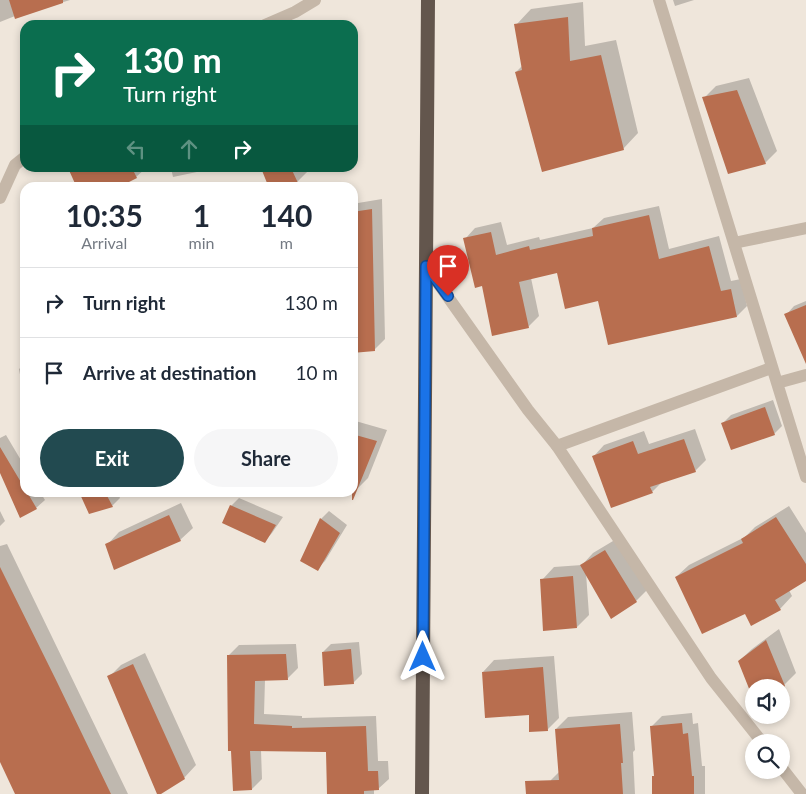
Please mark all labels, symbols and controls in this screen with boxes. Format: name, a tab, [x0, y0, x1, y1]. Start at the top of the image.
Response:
text: 130 m	[123, 38, 222, 80]
icon: right	[40, 40, 105, 105]
text: Turn right	[123, 80, 217, 107]
icon: left	[122, 135, 150, 163]
icon: ahead	[175, 135, 203, 163]
icon: right	[228, 135, 256, 163]
text: 10:35	[66, 197, 143, 233]
text: 1	[193, 197, 210, 233]
text: 140	[260, 197, 312, 233]
text: Arrival	[81, 233, 127, 252]
text: min	[189, 233, 215, 252]
text: m	[280, 233, 293, 252]
pin	[427, 245, 469, 296]
icon: arrive	[434, 252, 462, 280]
icon: right	[40, 289, 68, 317]
text: Turn right	[83, 291, 165, 314]
text: 130 m	[284, 291, 338, 314]
icon: arrive	[40, 359, 68, 387]
text: Arrive at destination	[83, 361, 256, 384]
text: 10 m	[295, 361, 338, 384]
button: Exit	[40, 429, 184, 487]
button: Share	[194, 429, 338, 487]
position arrow	[396, 630, 448, 682]
map controls	[745, 679, 790, 779]
button: sound	[745, 679, 790, 724]
button: search	[745, 734, 790, 779]

